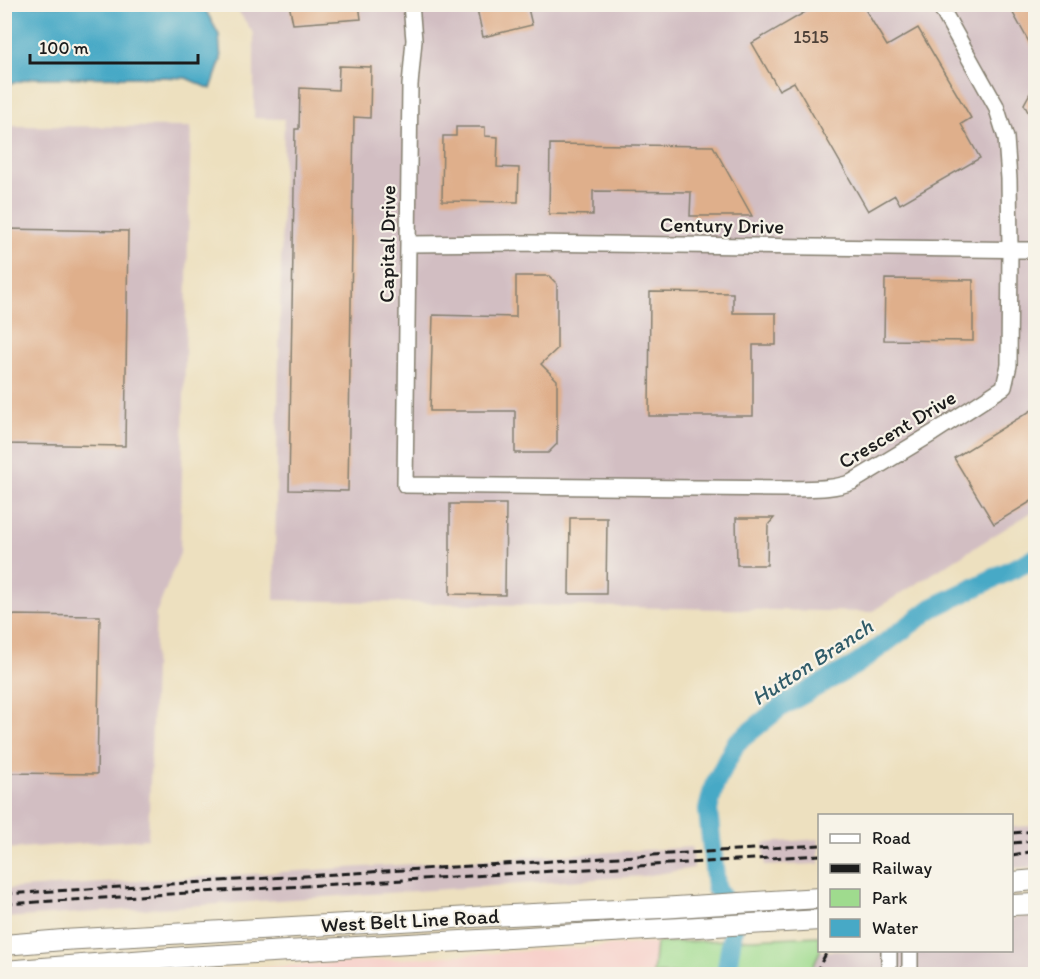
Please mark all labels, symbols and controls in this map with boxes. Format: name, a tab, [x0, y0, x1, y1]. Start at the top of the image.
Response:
house number: 1515	[793, 26, 829, 48]
scale bar	[30, 27, 198, 65]
text: 100 m	[39, 37, 89, 59]
street label: Capital Drive	[373, 185, 401, 303]
street label: Century Drive	[660, 211, 784, 239]
street label: Crescent Drive	[834, 384, 960, 474]
water label: Hutton Branch	[746, 612, 878, 711]
legend	[818, 814, 1013, 952]
text: Road	[872, 827, 911, 849]
text: Railway	[872, 857, 933, 879]
text: Park	[872, 887, 907, 909]
street label: West Belt Line Road	[320, 903, 500, 937]
text: Water	[872, 917, 918, 939]

